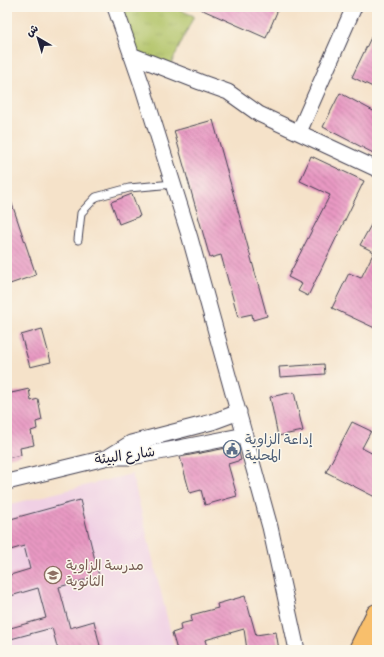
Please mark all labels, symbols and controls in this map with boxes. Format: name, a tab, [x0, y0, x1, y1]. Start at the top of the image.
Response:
north arrow	[18, 18, 58, 58]
text: ش	[23, 22, 43, 42]
place label: إداعة الزاوية المحلية	[245, 431, 313, 467]
public building icon: إداعة الزاوية المحلية	[222, 439, 242, 459]
street label: شارع البيئة	[93, 443, 157, 471]
place label: مدرسة الزاوية الثانوية	[66, 557, 144, 593]
school or university icon: مدرسة الزاوية الثانوية	[43, 565, 63, 585]

